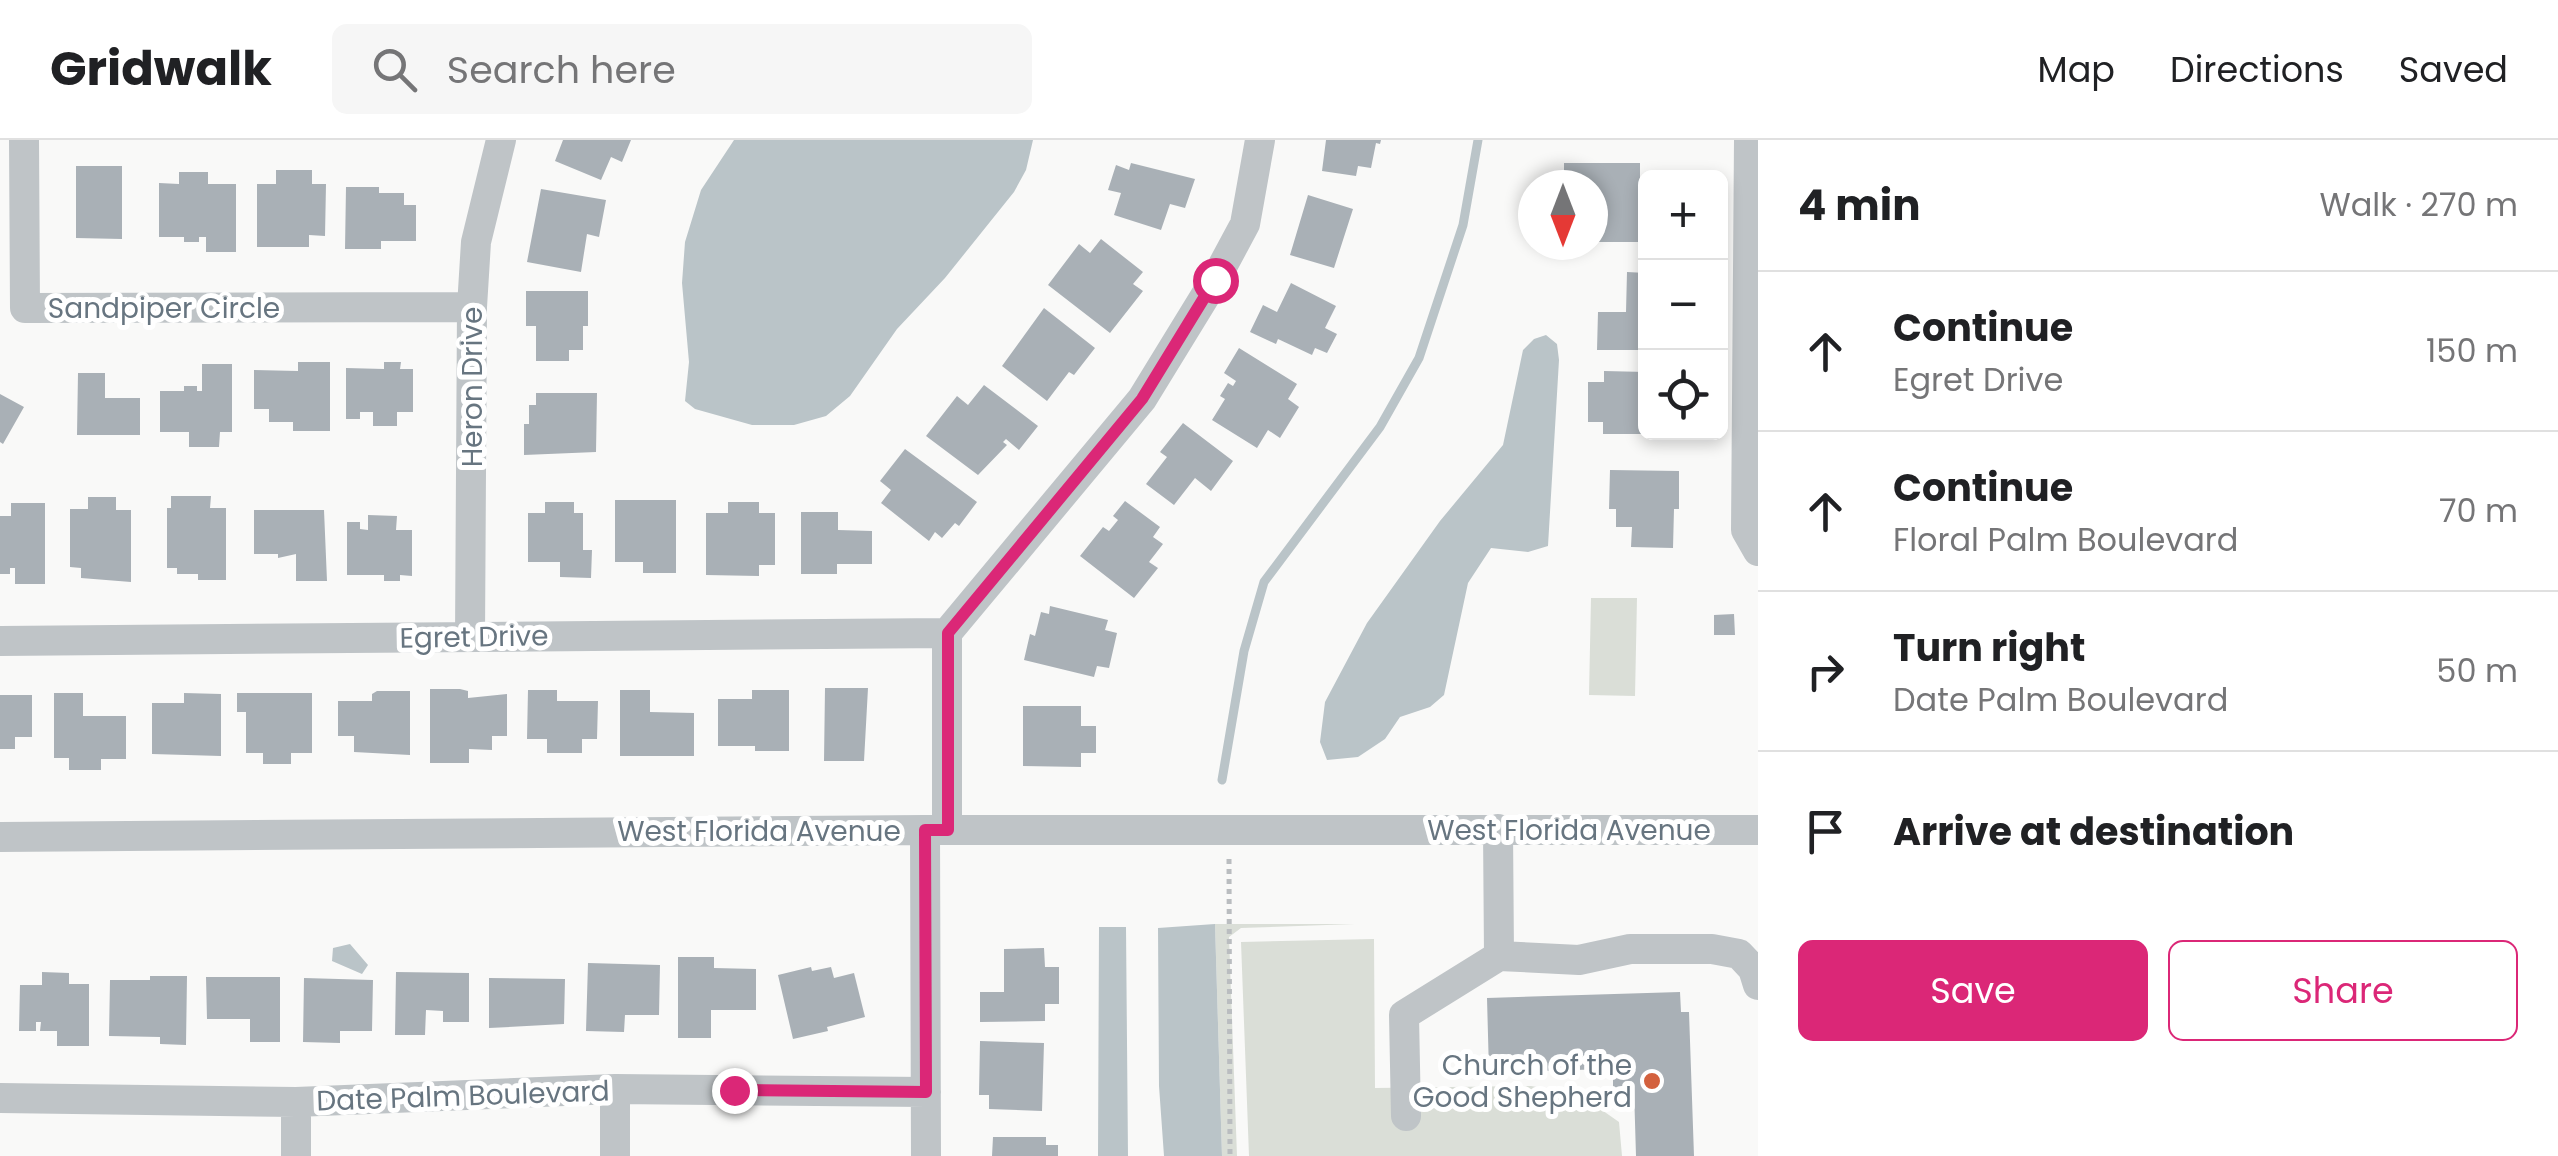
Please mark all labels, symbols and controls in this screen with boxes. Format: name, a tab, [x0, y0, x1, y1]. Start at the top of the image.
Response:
search box	[332, 24, 1032, 114]
text: Gridwalk	[50, 35, 272, 102]
icon: search	[367, 42, 422, 97]
text: Search here	[447, 43, 676, 96]
text: Map	[2038, 45, 2115, 94]
text: Directions	[2170, 45, 2344, 94]
text: Saved	[2399, 45, 2508, 94]
north arrow	[1518, 170, 1608, 260]
map controls	[1638, 170, 1728, 440]
button: +	[1638, 170, 1728, 260]
text: 4 min	[1798, 176, 1921, 235]
text: Walk · 270 m	[2319, 182, 2518, 227]
route start	[1193, 258, 1239, 304]
button: −	[1638, 260, 1728, 350]
street label: Sandpiper Circle	[48, 289, 280, 328]
text: Continue	[1893, 301, 2073, 354]
street label: Heron Drive	[453, 307, 492, 467]
icon: ahead	[1798, 324, 1853, 379]
text: 150 m	[2426, 328, 2518, 373]
button: locate	[1638, 350, 1728, 440]
text: Egret Drive	[1893, 357, 2063, 402]
text: Continue	[1893, 461, 2073, 514]
icon: ahead	[1798, 484, 1853, 539]
text: 70 m	[2439, 488, 2518, 533]
text: Floral Palm Boulevard	[1893, 517, 2238, 562]
street label: Egret Drive	[399, 616, 549, 658]
text: Turn right	[1893, 621, 2085, 674]
icon: right	[1798, 644, 1853, 699]
text: 50 m	[2436, 648, 2518, 693]
text: Date Palm Boulevard	[1893, 677, 2228, 722]
icon: arrive	[1798, 804, 1853, 859]
text: Arrive at destination	[1893, 805, 2294, 858]
street label: West Florida Avenue	[1427, 811, 1711, 850]
street label: West Florida Avenue	[617, 812, 901, 851]
button: Save	[1798, 940, 2148, 1041]
button: Share	[2168, 940, 2518, 1041]
place label: Church of the Good Shepherd	[1413, 1046, 1632, 1117]
route end	[712, 1068, 758, 1114]
marker: Church of the Good Shepherd	[1641, 1070, 1663, 1092]
street label: Date Palm Boulevard	[316, 1071, 610, 1121]

